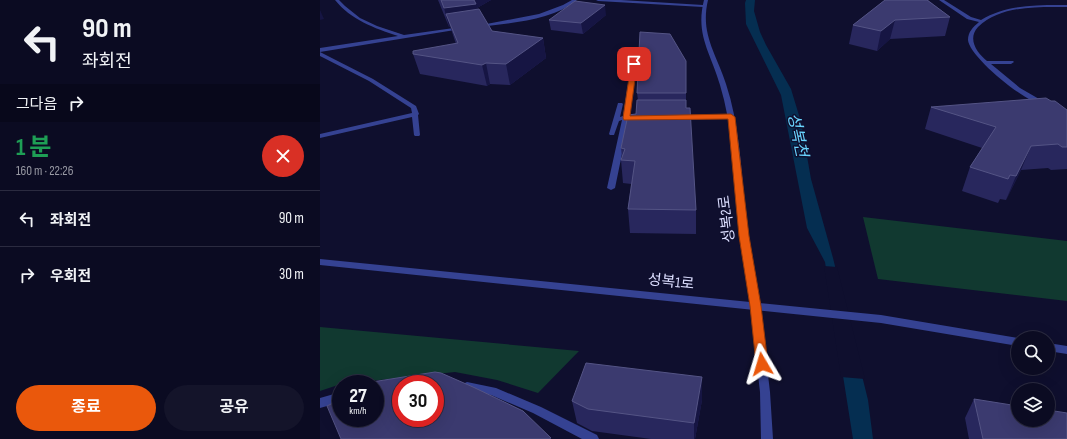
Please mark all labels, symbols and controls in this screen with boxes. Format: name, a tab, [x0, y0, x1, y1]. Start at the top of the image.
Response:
text: 90 m	[82, 12, 132, 45]
icon: left	[16, 16, 68, 68]
pin	[617, 47, 651, 81]
text: 좌회전	[82, 51, 132, 72]
icon: arrive	[623, 53, 645, 75]
icon: right	[65, 92, 87, 114]
text: 그다음	[16, 95, 57, 114]
water label: 성복천	[783, 111, 811, 161]
text: 1 분	[16, 133, 51, 162]
button: close	[262, 135, 304, 177]
text: 160 m · 22:26	[16, 163, 73, 179]
street label: 성복2로	[715, 194, 739, 244]
icon: left	[16, 208, 38, 230]
text: 90 m	[279, 209, 304, 228]
text: 좌회전	[50, 211, 91, 230]
icon: right	[16, 264, 38, 286]
text: 30 m	[279, 265, 304, 284]
text: 우회전	[50, 267, 91, 286]
street label: 성복1로	[647, 270, 695, 294]
map controls	[1011, 331, 1055, 427]
button: search	[1011, 331, 1055, 375]
position arrow	[741, 343, 783, 385]
speed limit sign: 30	[392, 375, 444, 427]
button: layers	[1011, 383, 1055, 427]
text: 27	[349, 384, 367, 408]
button: 종료	[16, 385, 156, 431]
button: 공유	[164, 385, 304, 431]
text: km/h	[349, 405, 367, 417]

